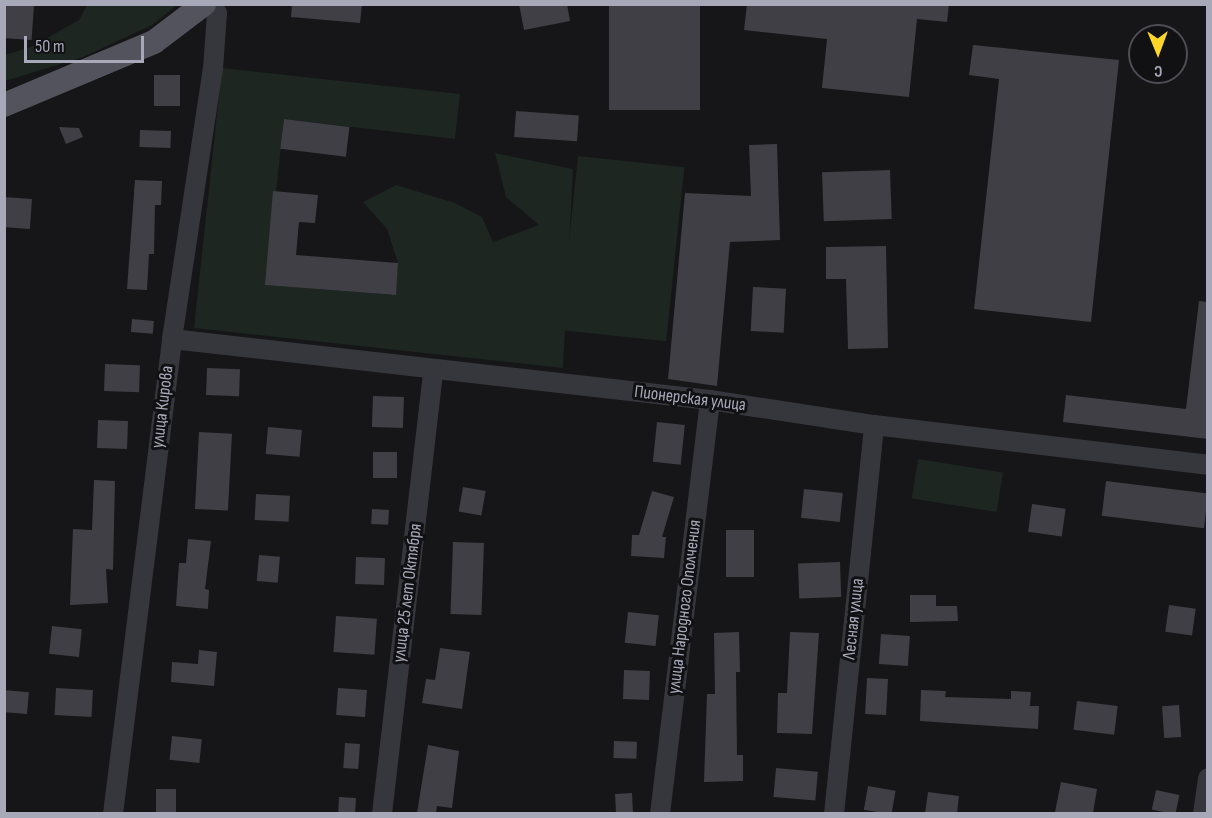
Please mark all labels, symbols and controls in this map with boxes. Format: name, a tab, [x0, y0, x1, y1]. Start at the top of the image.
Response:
scale bar	[27, 24, 147, 62]
north arrow	[1128, 24, 1188, 84]
text: 50 m	[35, 36, 65, 57]
text: С	[1154, 61, 1163, 80]
street label: улица Кирова	[147, 365, 179, 449]
street label: Пионерская улица	[633, 381, 747, 417]
street label: улица Народного Ополчения	[664, 519, 706, 695]
street label: улица 25 лет Октября	[389, 522, 427, 664]
street label: Лесная улица	[839, 577, 869, 661]

